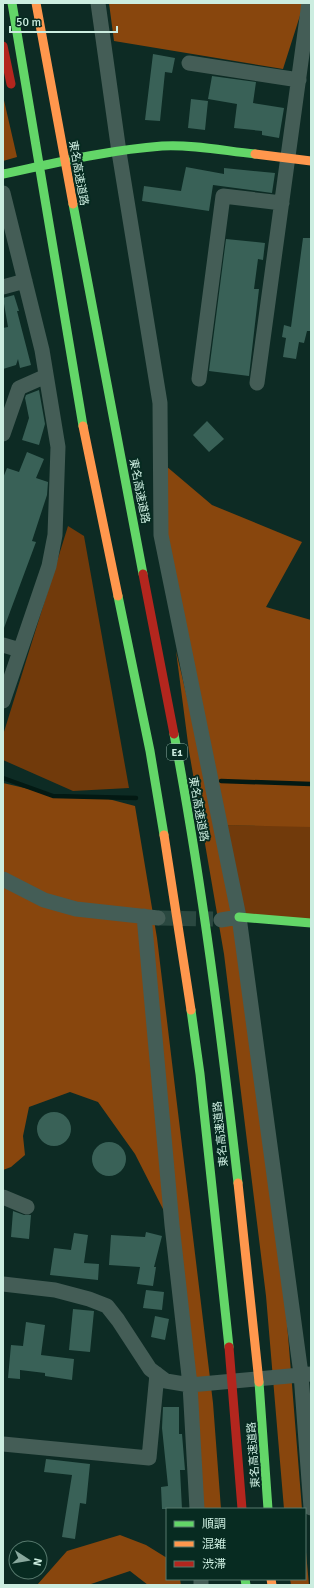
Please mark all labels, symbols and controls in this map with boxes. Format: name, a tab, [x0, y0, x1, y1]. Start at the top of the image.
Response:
scale bar	[10, 8, 117, 34]
text: 50 m	[16, 15, 41, 30]
street label: 東名高速道路	[66, 139, 91, 207]
street label: 東名高速道路	[127, 457, 152, 525]
road number: E1	[167, 744, 187, 760]
street label: 東名高速道路	[186, 775, 211, 843]
street label: 東名高速道路	[211, 1100, 230, 1167]
street label: 東名高速道路	[245, 1422, 262, 1488]
legend	[166, 1508, 306, 1580]
text: 順調	[202, 1517, 226, 1532]
text: 混雑	[202, 1537, 226, 1552]
north arrow	[8, 1540, 48, 1580]
text: N	[30, 1557, 44, 1567]
text: 渋滞	[202, 1557, 226, 1572]

